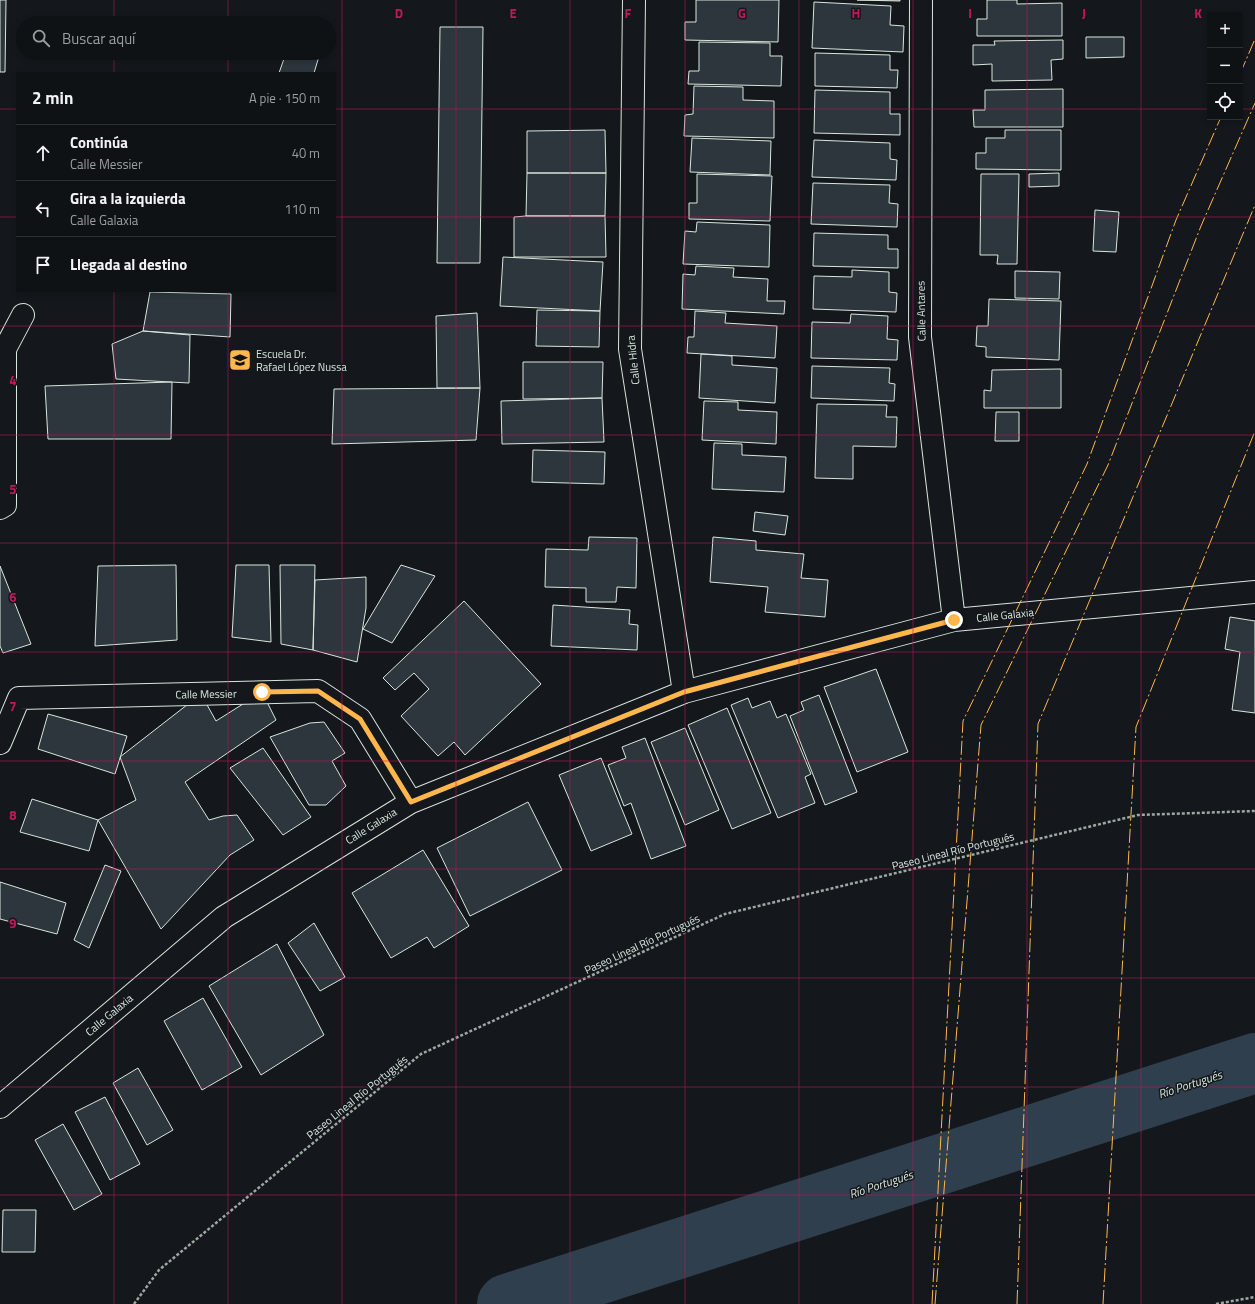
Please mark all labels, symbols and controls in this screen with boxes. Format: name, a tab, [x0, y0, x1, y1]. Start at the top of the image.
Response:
text: D	[395, 3, 403, 23]
text: E	[509, 3, 517, 23]
text: F	[625, 3, 632, 23]
text: G	[738, 3, 746, 23]
text: H	[852, 3, 860, 23]
text: I	[968, 3, 972, 23]
text: J	[1082, 3, 1086, 23]
text: K	[1194, 3, 1202, 23]
map controls	[1207, 12, 1243, 120]
button: +	[1207, 12, 1243, 48]
search box	[16, 16, 336, 60]
icon: search	[30, 27, 52, 49]
text: Buscar aquí	[62, 27, 135, 50]
button: −	[1207, 48, 1243, 84]
button: locate	[1207, 84, 1243, 120]
text: 2 min	[32, 85, 73, 111]
text: A pie · 150 m	[249, 88, 320, 108]
text: Continúa	[70, 131, 128, 154]
icon: ahead	[32, 142, 54, 164]
text: 40 m	[292, 143, 320, 163]
text: Calle Messier	[70, 154, 142, 174]
text: Gira a la izquierda	[70, 187, 186, 210]
icon: left	[32, 198, 54, 220]
text: 110 m	[284, 199, 320, 219]
text: Calle Galaxia	[70, 210, 138, 230]
text: Llegada al destino	[70, 253, 187, 276]
icon: arrive	[32, 254, 54, 276]
street label: Calle Antares	[912, 280, 930, 342]
street label: Calle Hidra	[622, 334, 644, 385]
place label: Escuela Dr. Rafael López Nussa	[256, 346, 347, 375]
school or university icon: Escuela Dr. Rafael López Nussa	[227, 347, 253, 373]
text: 4	[9, 370, 17, 390]
text: 5	[9, 479, 17, 499]
text: 6	[9, 587, 17, 607]
street label: Calle Galaxia	[975, 604, 1035, 626]
route end	[945, 611, 963, 629]
route start	[253, 683, 271, 701]
street label: Calle Messier	[175, 685, 237, 703]
text: 7	[9, 696, 17, 716]
street label: Calle Galaxia	[342, 804, 400, 848]
text: 8	[9, 805, 17, 825]
street label: Paseo Lineal Río Portugués	[890, 828, 1016, 874]
street label: Paseo Lineal Río Portugués	[582, 910, 702, 978]
text: 9	[9, 913, 17, 933]
street label: Calle Galaxia	[82, 990, 137, 1040]
street label: Paseo Lineal Río Portugués	[303, 1051, 411, 1143]
water label: Río Portugués	[1156, 1064, 1225, 1103]
water label: Río Portugués	[847, 1164, 916, 1203]

